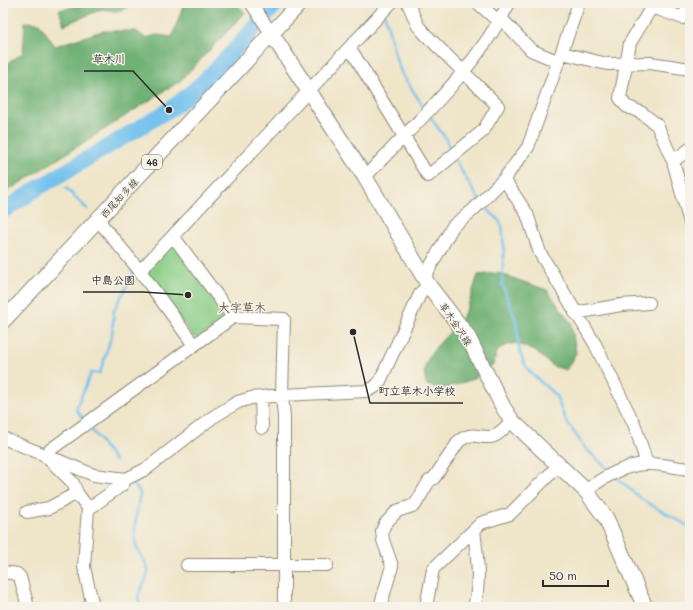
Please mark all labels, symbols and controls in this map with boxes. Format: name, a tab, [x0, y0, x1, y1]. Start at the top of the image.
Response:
callout: 草木川	[84, 48, 133, 71]
text: 草木川	[93, 51, 126, 66]
road number: 46	[142, 155, 162, 169]
street label: 西尾知多線	[97, 175, 141, 221]
callout: 中島公園	[83, 269, 143, 292]
text: 中島公園	[91, 272, 135, 287]
district label: 大字草木	[218, 299, 266, 315]
street label: 草木金沢線	[436, 299, 476, 349]
callout: 町立草木小学校	[370, 380, 463, 403]
text: 町立草木小学校	[379, 383, 456, 398]
scale bar	[543, 562, 608, 588]
text: 50 m	[549, 567, 577, 583]

